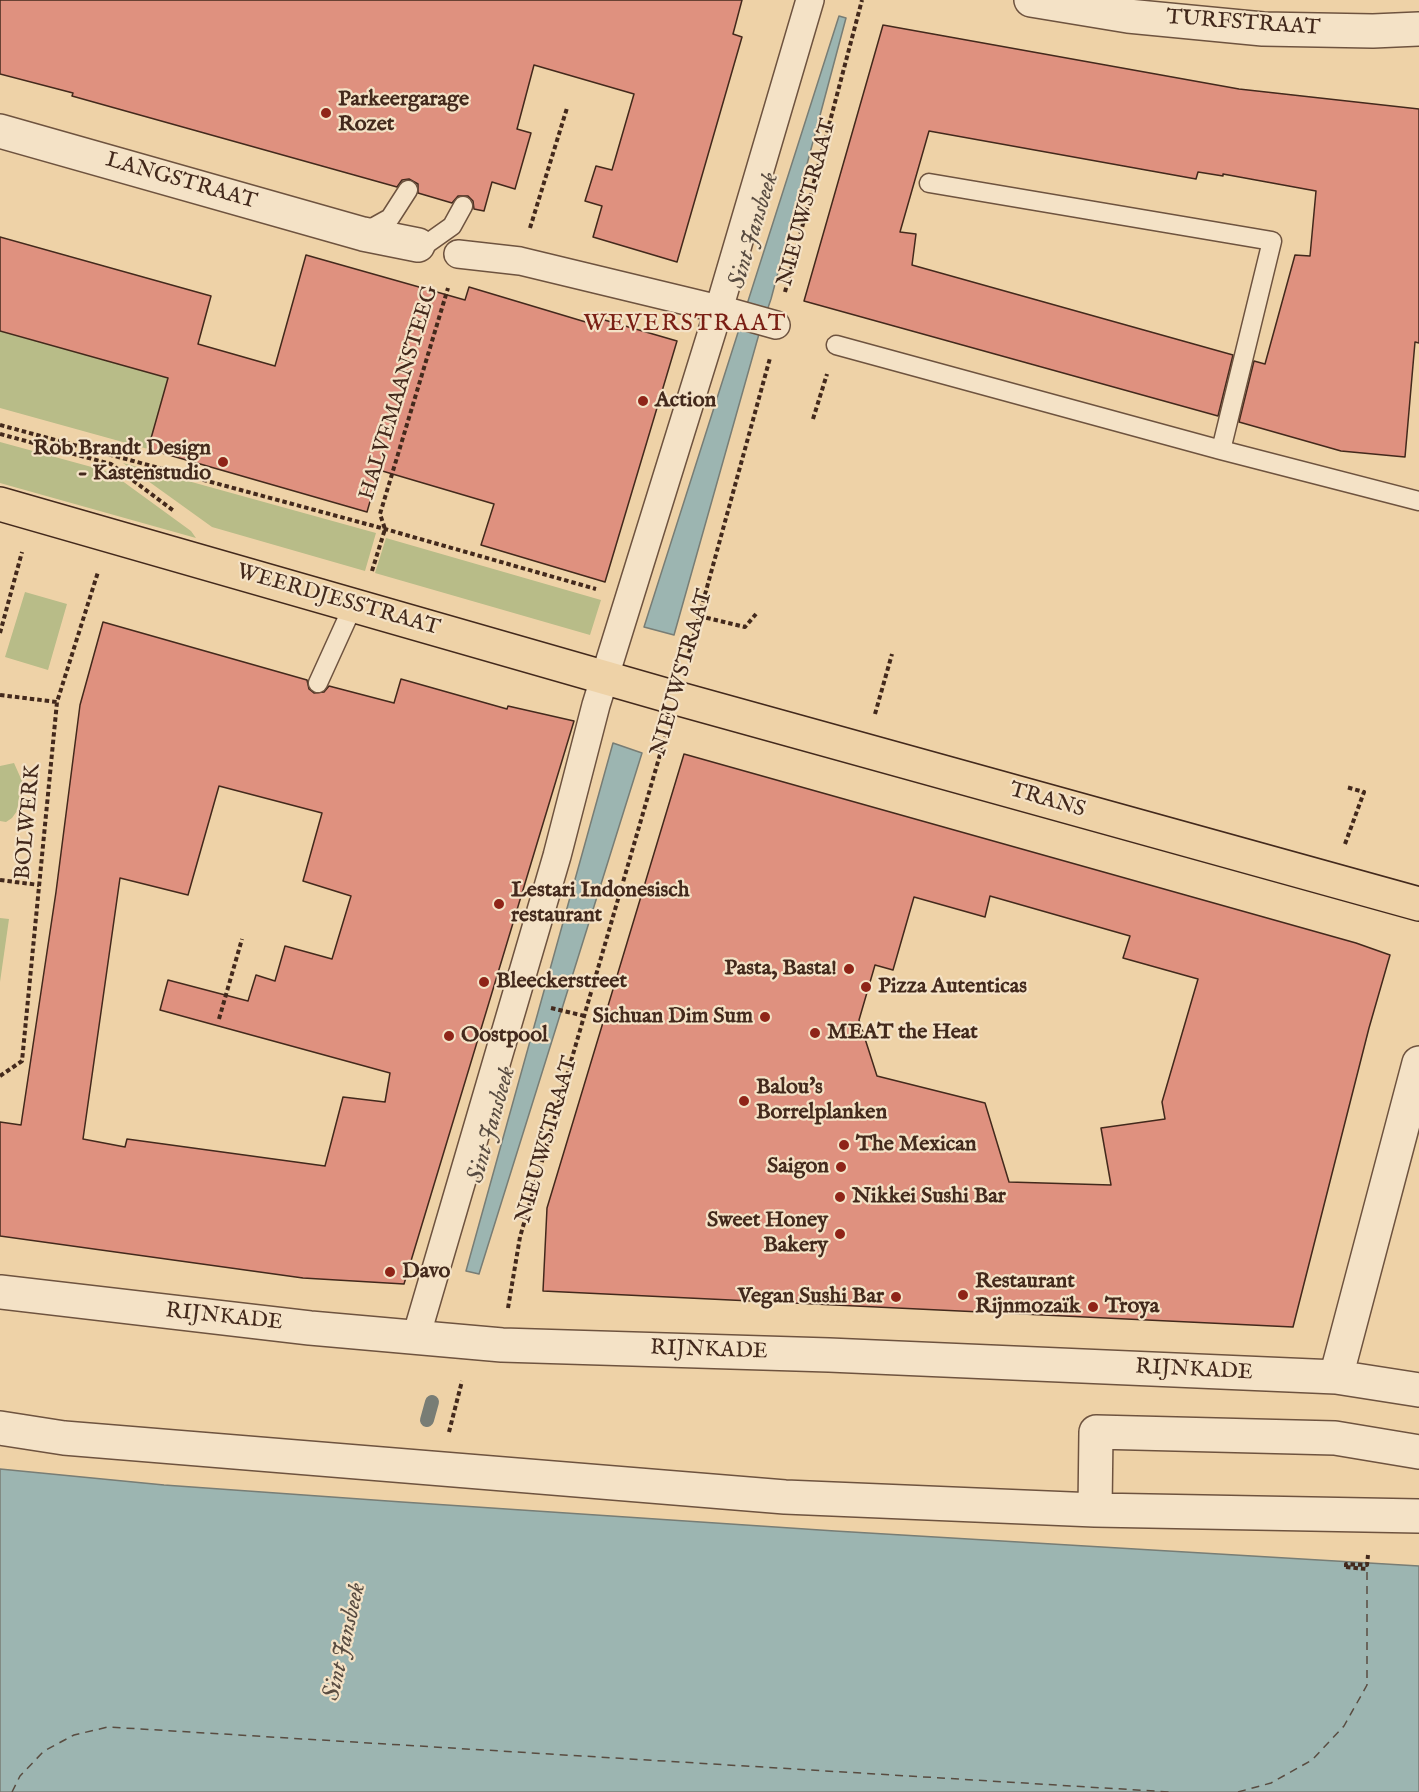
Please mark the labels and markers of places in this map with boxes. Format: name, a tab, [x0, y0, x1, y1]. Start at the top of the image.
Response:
place label: Parkeergarage Rozet	[338, 87, 469, 138]
marker: Parkeergarage Rozet	[319, 106, 333, 120]
place label: Action	[655, 388, 716, 414]
marker: Action	[636, 394, 650, 408]
place label: Rob Brandt Design - Kastenstudio	[33, 436, 211, 488]
marker: Rob Brandt Design - Kastenstudio	[216, 455, 230, 469]
place label: Lestari Indonesisch restaurant	[511, 878, 690, 930]
marker: Lestari Indonesisch restaurant	[492, 897, 506, 911]
place label: Pasta, Basta!	[724, 956, 837, 982]
marker: Pasta, Basta!	[842, 962, 856, 976]
place label: Bleeckerstreet	[496, 969, 627, 995]
place label: Pizza Autenticas	[878, 974, 1027, 1000]
marker: Bleeckerstreet	[477, 975, 491, 989]
marker: Pizza Autenticas	[859, 980, 873, 994]
place label: Sichuan Dim Sum	[592, 1004, 753, 1030]
marker: Sichuan Dim Sum	[758, 1010, 772, 1024]
place label: MEAT the Heat	[827, 1020, 978, 1046]
place label: Oostpool	[461, 1023, 548, 1049]
marker: MEAT the Heat	[808, 1026, 822, 1040]
marker: Oostpool	[442, 1029, 456, 1043]
place label: Balou's Borrelplanken	[756, 1075, 887, 1126]
marker: Balou's Borrelplanken	[737, 1094, 751, 1108]
place label: The Mexican	[856, 1132, 976, 1158]
marker: The Mexican	[837, 1138, 851, 1152]
place label: Saigon	[767, 1154, 829, 1180]
marker: Saigon	[834, 1160, 848, 1174]
place label: Nikkei Sushi Bar	[852, 1184, 1006, 1210]
marker: Nikkei Sushi Bar	[833, 1190, 847, 1204]
place label: Sweet Honey Bakery	[707, 1208, 828, 1260]
marker: Sweet Honey Bakery	[833, 1227, 847, 1241]
place label: Davo	[402, 1259, 450, 1285]
marker: Davo	[383, 1265, 397, 1279]
place label: Restaurant Rijnmozaïk	[975, 1269, 1080, 1320]
place label: Vegan Sushi Bar	[738, 1284, 884, 1310]
marker: Restaurant Rijnmozaïk	[956, 1288, 970, 1302]
marker: Vegan Sushi Bar	[889, 1290, 903, 1304]
place label: Troya	[1105, 1294, 1159, 1320]
marker: Troya	[1086, 1300, 1100, 1314]

